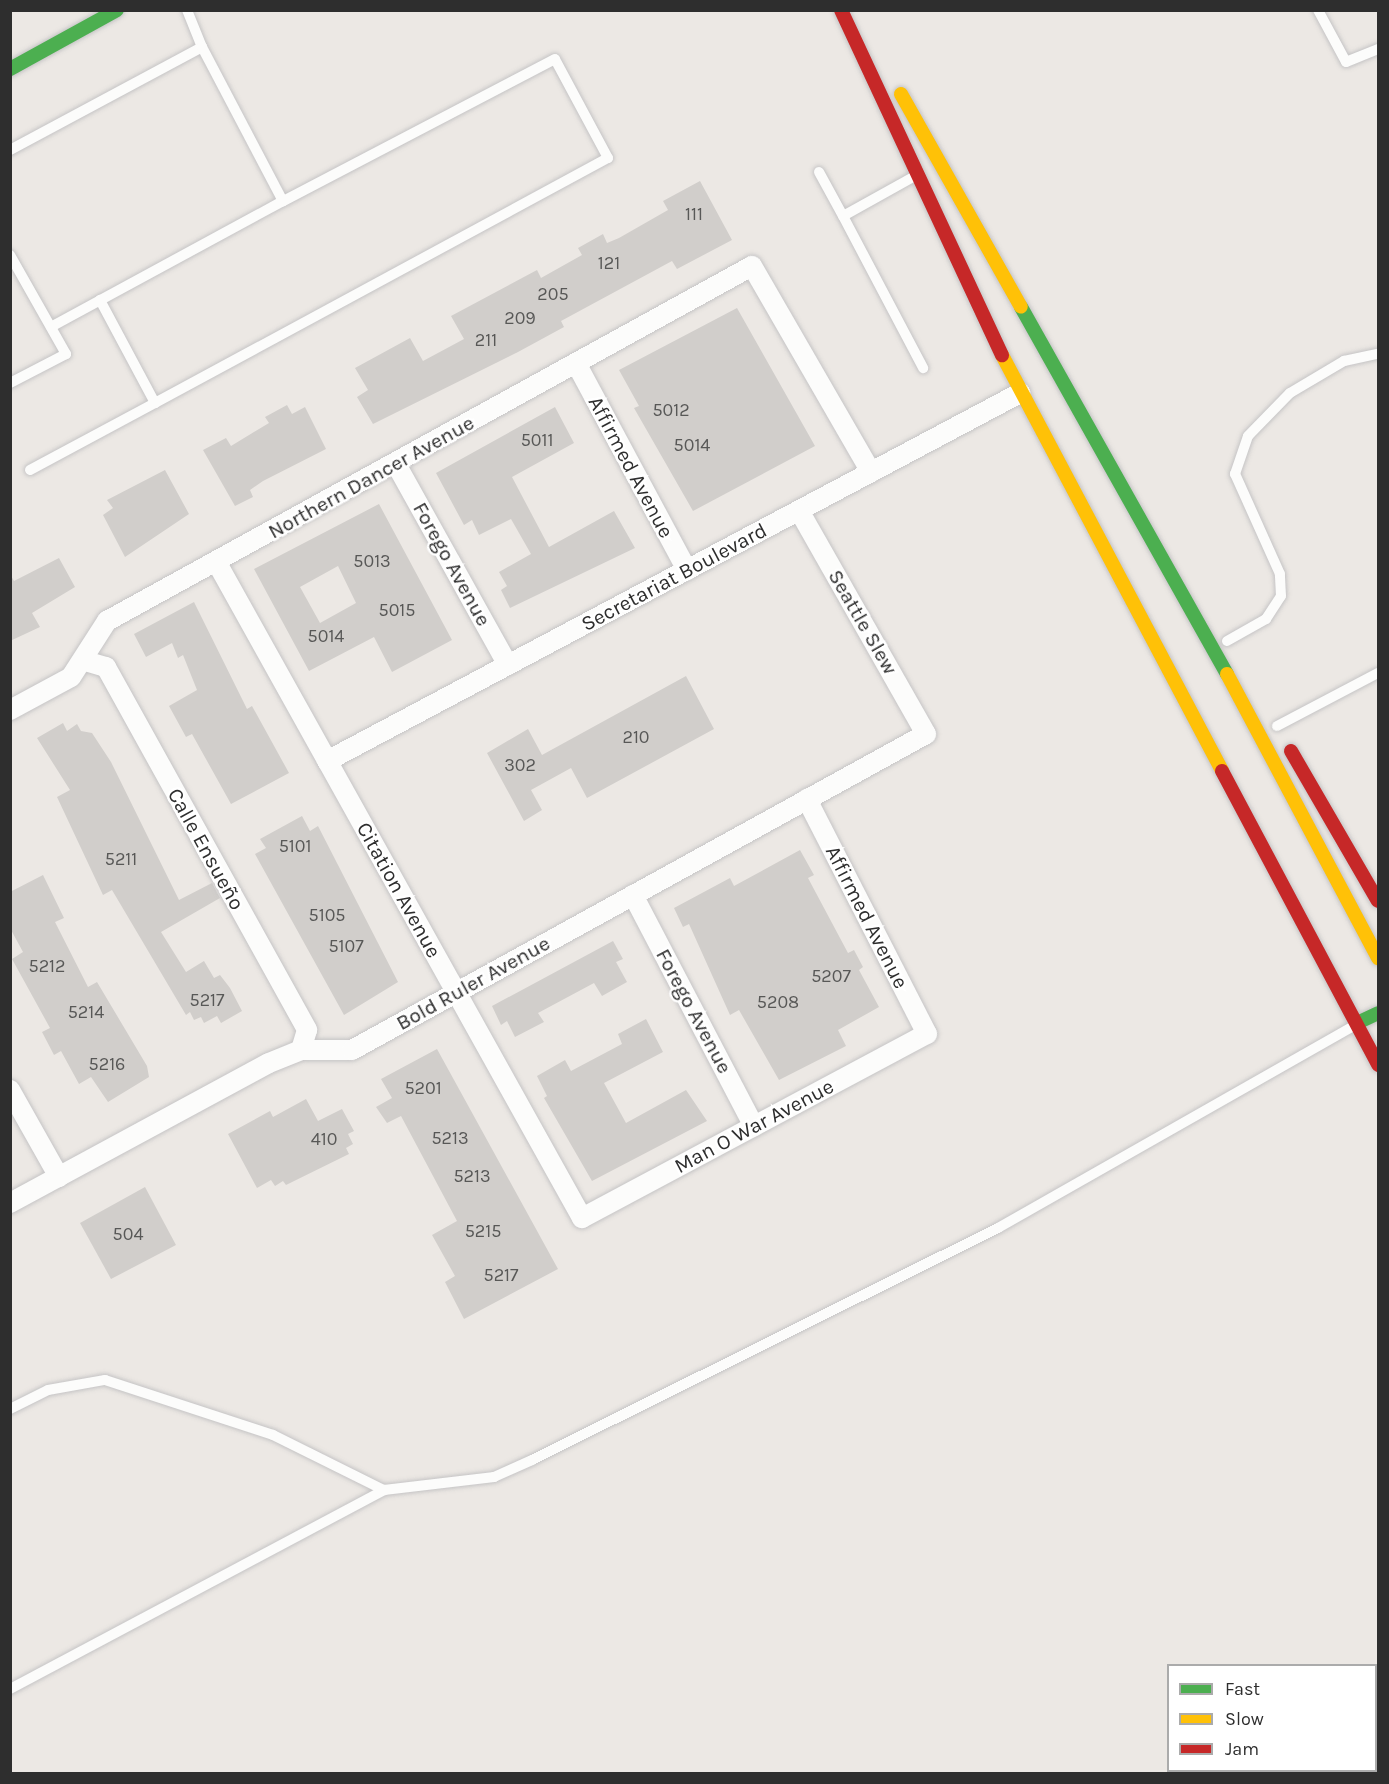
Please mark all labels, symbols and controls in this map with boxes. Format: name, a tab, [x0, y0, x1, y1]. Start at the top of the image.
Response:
house number: 111	[685, 203, 703, 225]
house number: 121	[598, 252, 620, 274]
house number: 205	[537, 283, 569, 305]
house number: 209	[504, 307, 536, 329]
house number: 211	[475, 329, 497, 351]
street label: Affirmed Avenue	[583, 392, 679, 542]
house number: 5012	[652, 399, 690, 421]
street label: Northern Dancer Avenue	[264, 410, 478, 544]
house number: 5011	[521, 429, 553, 451]
house number: 5014	[674, 434, 710, 456]
street label: Forego Avenue	[408, 498, 496, 630]
street label: Secretariat Boulevard	[577, 517, 771, 637]
house number: 5013	[353, 550, 391, 572]
street label: Seattle Slew	[823, 565, 903, 679]
house number: 5015	[379, 599, 415, 621]
house number: 5014	[308, 625, 344, 647]
house number: 210	[622, 726, 650, 748]
house number: 302	[504, 754, 536, 776]
street label: Calle Ensueño	[162, 784, 250, 914]
street label: Citation Avenue	[351, 818, 447, 962]
house number: 5101	[279, 835, 311, 857]
street label: Affirmed Avenue	[820, 841, 914, 993]
house number: 5211	[105, 848, 137, 870]
house number: 5105	[309, 904, 345, 926]
street label: Bold Ruler Avenue	[392, 930, 554, 1036]
house number: 5107	[328, 935, 364, 957]
street label: Forego Avenue	[651, 944, 737, 1078]
house number: 5212	[29, 955, 65, 977]
house number: 5207	[811, 965, 851, 987]
house number: 5217	[190, 989, 224, 1011]
house number: 5208	[757, 991, 799, 1013]
house number: 5214	[68, 1001, 104, 1023]
house number: 5216	[89, 1053, 125, 1075]
street label: Man O War Avenue	[670, 1073, 838, 1179]
house number: 5201	[404, 1077, 442, 1099]
house number: 5213	[431, 1127, 469, 1149]
house number: 410	[311, 1128, 337, 1150]
house number: 5213	[453, 1165, 491, 1187]
house number: 5215	[465, 1220, 501, 1242]
house number: 504	[113, 1223, 143, 1245]
house number: 5217	[484, 1264, 518, 1286]
legend	[1167, 1664, 1377, 1772]
text: Fast	[1225, 1678, 1260, 1700]
text: Slow	[1225, 1708, 1264, 1730]
text: Jam	[1225, 1738, 1259, 1760]

